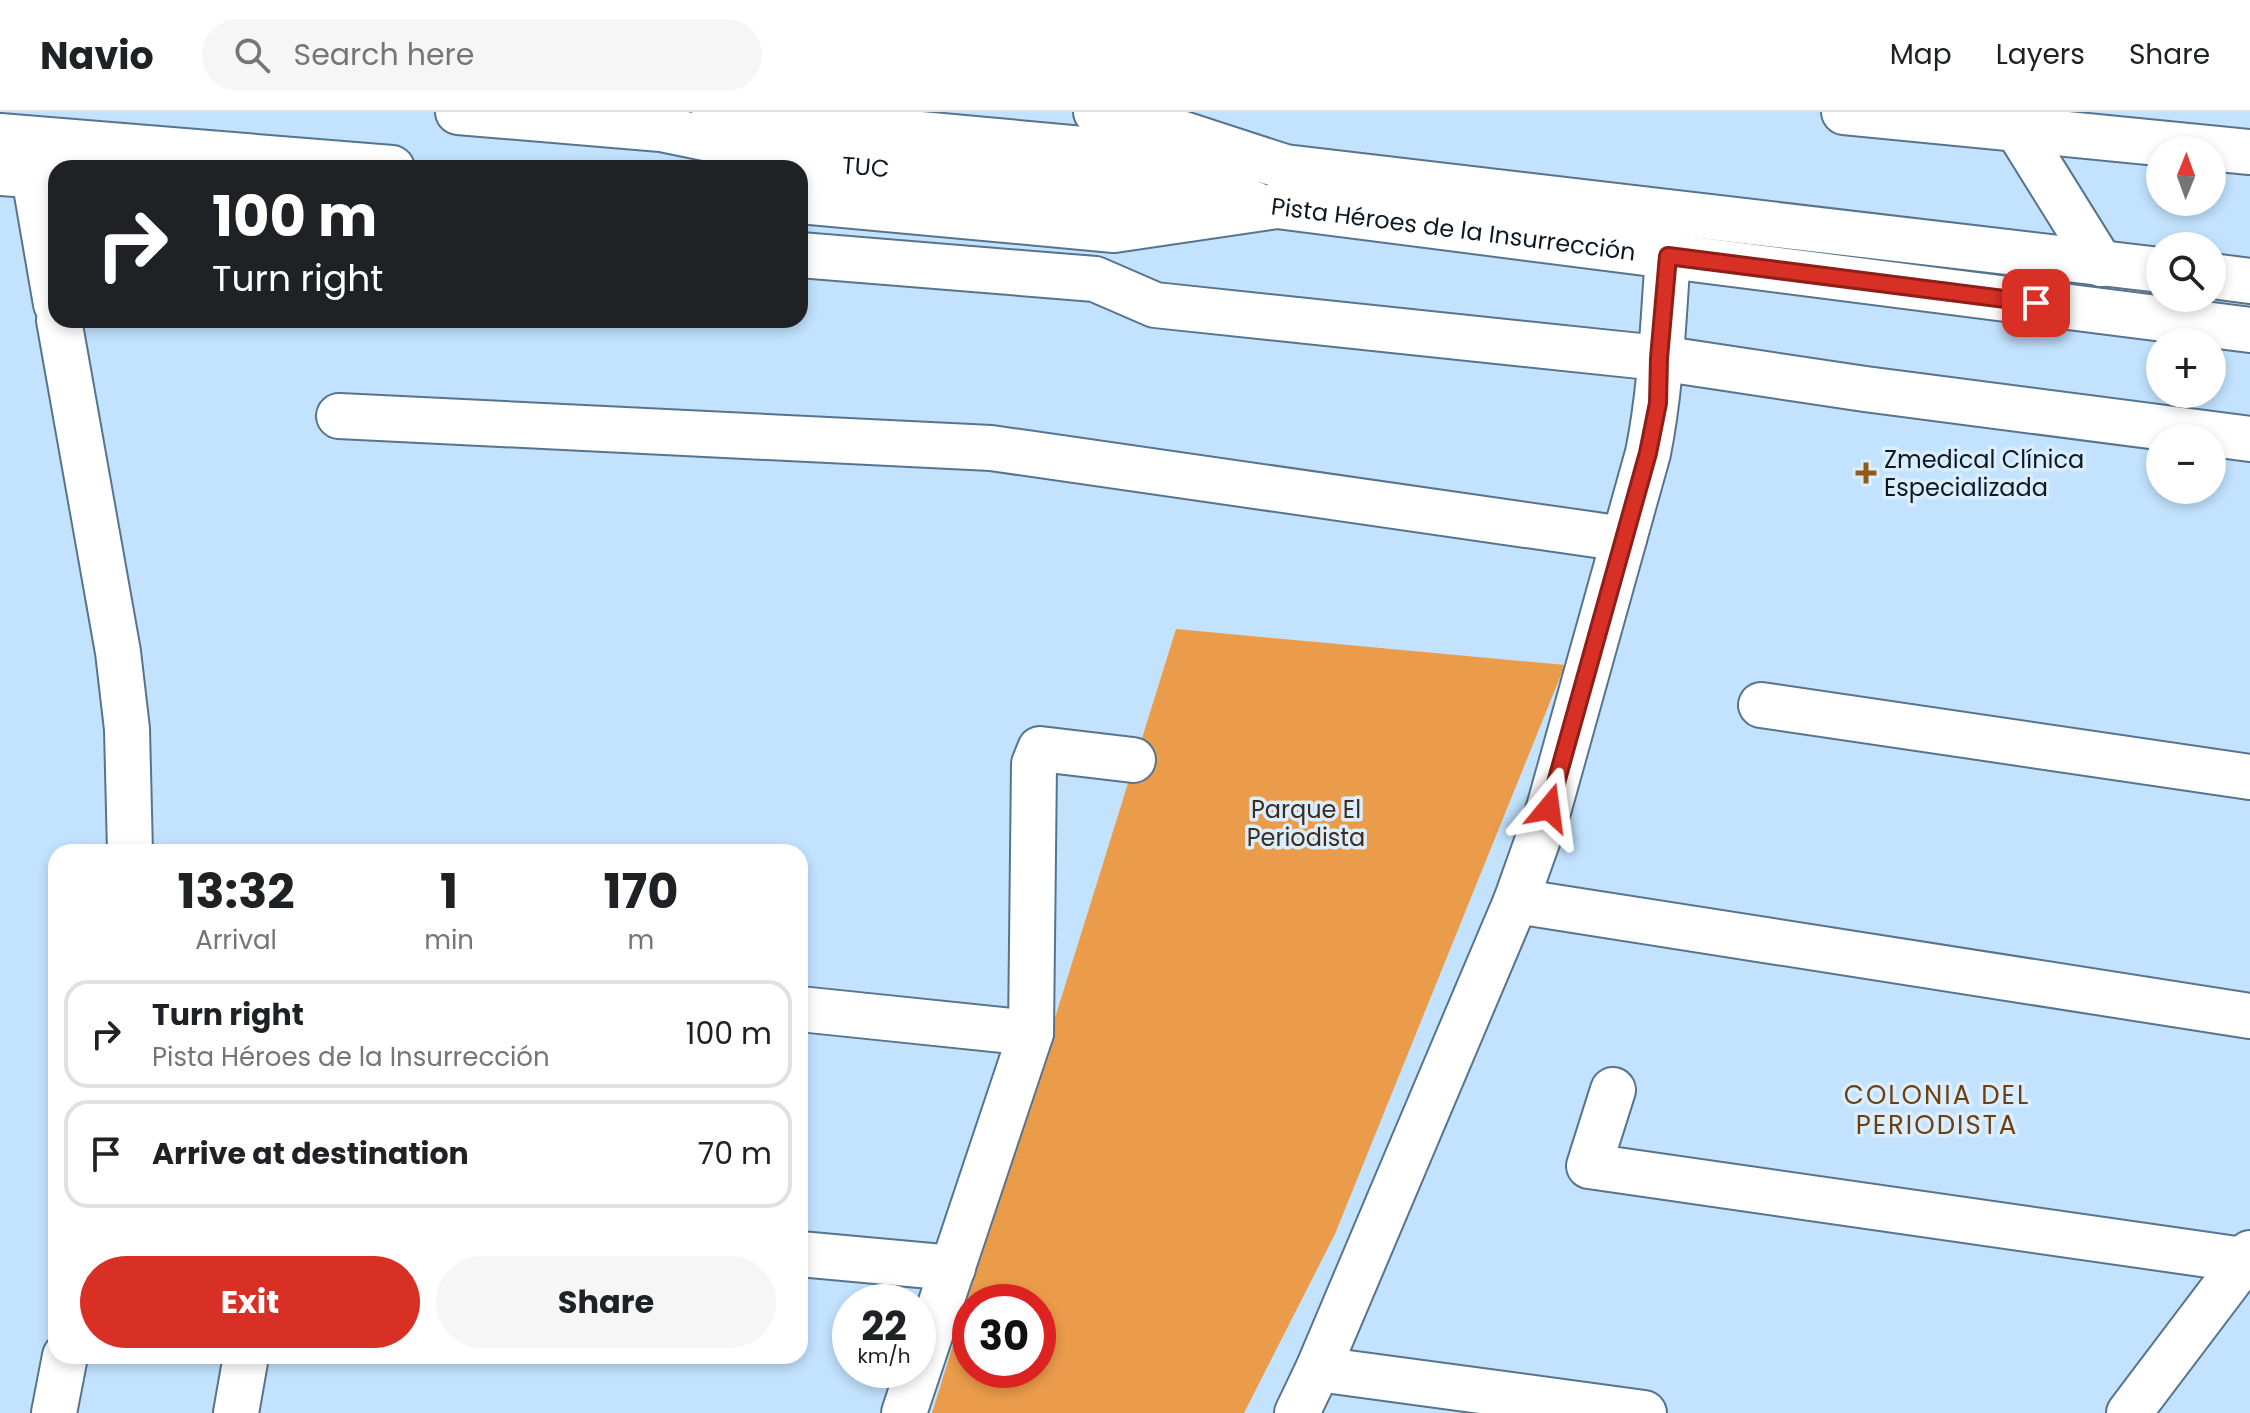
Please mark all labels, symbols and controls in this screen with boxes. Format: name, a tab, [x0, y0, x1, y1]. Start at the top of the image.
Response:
search box	[202, 19, 762, 91]
text: Navio	[40, 29, 154, 82]
icon: search	[230, 33, 274, 77]
text: Search here	[294, 33, 474, 76]
text: Map	[1890, 35, 1952, 74]
text: Layers	[1996, 35, 2085, 74]
text: Share	[2129, 35, 2210, 74]
north arrow	[2146, 136, 2226, 216]
map controls	[2146, 136, 2226, 504]
street label: TUC	[841, 148, 891, 185]
text: 100 m	[212, 177, 377, 256]
street label: Pista Héroes de la Insurrección	[1269, 189, 1638, 268]
icon: right	[80, 192, 184, 296]
button: search	[2146, 232, 2226, 312]
text: Turn right	[212, 253, 383, 304]
pin	[2002, 269, 2070, 337]
icon: arrive	[2014, 281, 2058, 325]
button: +	[2146, 328, 2226, 408]
button: −	[2146, 424, 2226, 504]
place label: Zmedical Clínica Especializada	[1884, 443, 2084, 504]
marker: Zmedical Clínica Especializada	[1855, 462, 1877, 484]
position arrow	[1507, 766, 1591, 850]
park label: Parque El Periodista	[1247, 793, 1365, 854]
text: 13:32	[177, 858, 295, 925]
text: 1	[440, 858, 458, 925]
text: 170	[603, 858, 678, 925]
text: Arrival	[195, 922, 277, 958]
text: min	[424, 922, 474, 958]
text: m	[628, 922, 654, 958]
text: Turn right	[152, 993, 304, 1036]
icon: right	[84, 1012, 128, 1056]
text: 100 m	[686, 1012, 772, 1055]
text: Pista Héroes de la Insurrección	[152, 1039, 550, 1075]
district label: COLONIA DEL PERIODISTA	[1844, 1077, 2030, 1143]
icon: arrive	[84, 1132, 128, 1176]
text: Arrive at destination	[152, 1132, 469, 1175]
text: 70 m	[698, 1132, 772, 1175]
button: Exit	[80, 1256, 420, 1348]
button: Share	[436, 1256, 776, 1348]
speed limit sign: 30	[952, 1284, 1056, 1388]
text: 22	[861, 1298, 907, 1354]
text: km/h	[857, 1342, 911, 1370]

